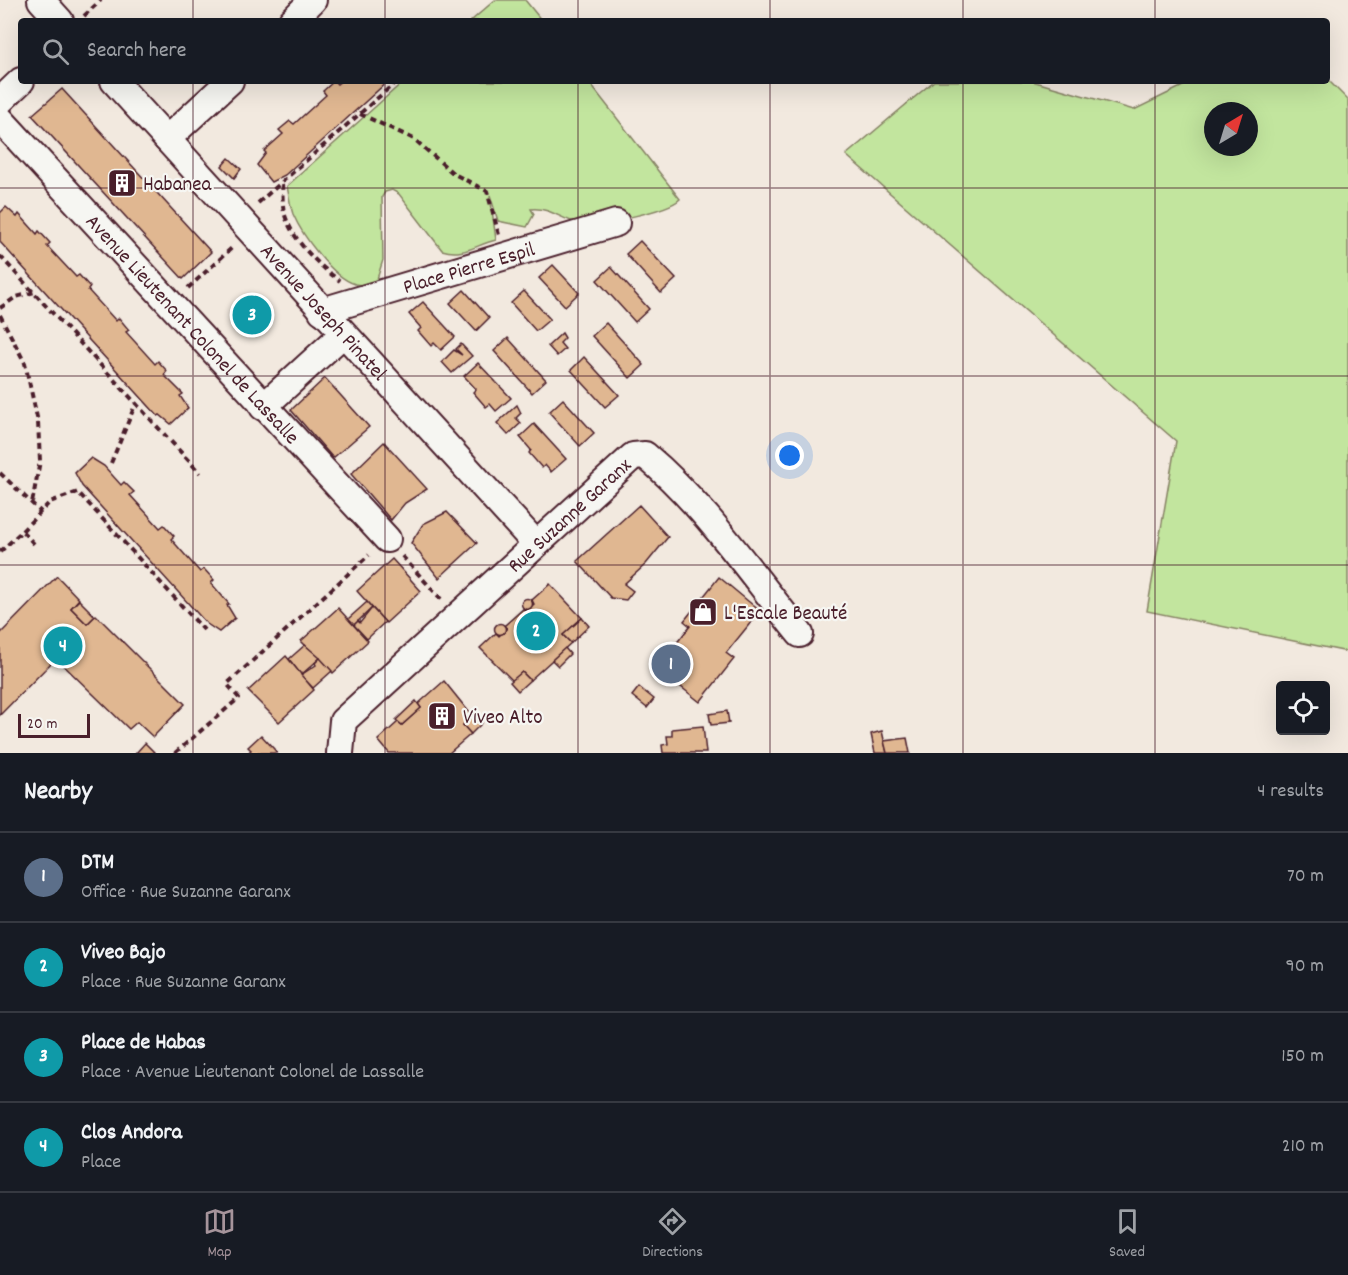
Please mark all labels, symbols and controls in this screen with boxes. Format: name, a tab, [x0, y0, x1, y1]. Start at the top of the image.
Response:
search box	[18, 18, 1330, 84]
icon: search	[39, 35, 72, 68]
text: Search here	[87, 36, 186, 67]
north arrow	[1204, 102, 1258, 156]
building icon: Habanea	[106, 167, 138, 199]
place label: Habanea	[143, 171, 212, 201]
street label: Avenue Lieutenant Colonel de Lassalle	[77, 209, 305, 453]
street label: Place Pierre Espil	[400, 236, 539, 304]
street label: Avenue Joseph Pinatel	[251, 238, 392, 389]
pin: 3	[232, 292, 272, 338]
your location	[775, 441, 804, 470]
street label: Rue Suzanne Garanx	[502, 452, 640, 581]
shop icon: L'Escale Beauté	[687, 596, 719, 628]
place label: L'Escale Beauté	[724, 600, 847, 630]
pin: 2	[516, 608, 556, 654]
pin: 4	[44, 624, 82, 668]
pin: 1	[652, 642, 690, 686]
map controls	[1276, 681, 1330, 735]
button: locate	[1276, 681, 1330, 735]
building icon: Viveo Alto	[426, 700, 458, 732]
place label: Viveo Alto	[463, 704, 543, 734]
scale bar	[18, 711, 90, 738]
text: 20 m	[27, 713, 57, 736]
text: Nearby	[24, 774, 92, 811]
text: 4 results	[1257, 778, 1324, 806]
text: DTM	[81, 848, 114, 879]
text: 1	[41, 863, 46, 891]
text: 70 m	[1287, 863, 1324, 891]
text: Office · Rue Suzanne Garanx	[81, 879, 291, 907]
text: Viveo Bajo	[81, 938, 166, 969]
text: 2	[39, 953, 48, 981]
text: 90 m	[1286, 953, 1324, 981]
text: Place · Rue Suzanne Garanx	[81, 969, 286, 997]
text: Place de Habas	[81, 1028, 206, 1059]
text: 3	[39, 1043, 48, 1071]
text: 150 m	[1281, 1043, 1324, 1071]
text: Place · Avenue Lieutenant Colonel de Lassalle	[81, 1059, 424, 1087]
text: Clos Andora	[81, 1118, 182, 1149]
text: 4	[39, 1133, 48, 1161]
text: 210 m	[1282, 1133, 1324, 1161]
text: Place	[81, 1149, 121, 1177]
tab: Map	[203, 1205, 236, 1264]
tab: Directions	[642, 1205, 703, 1264]
tab: Saved	[1109, 1205, 1145, 1264]

